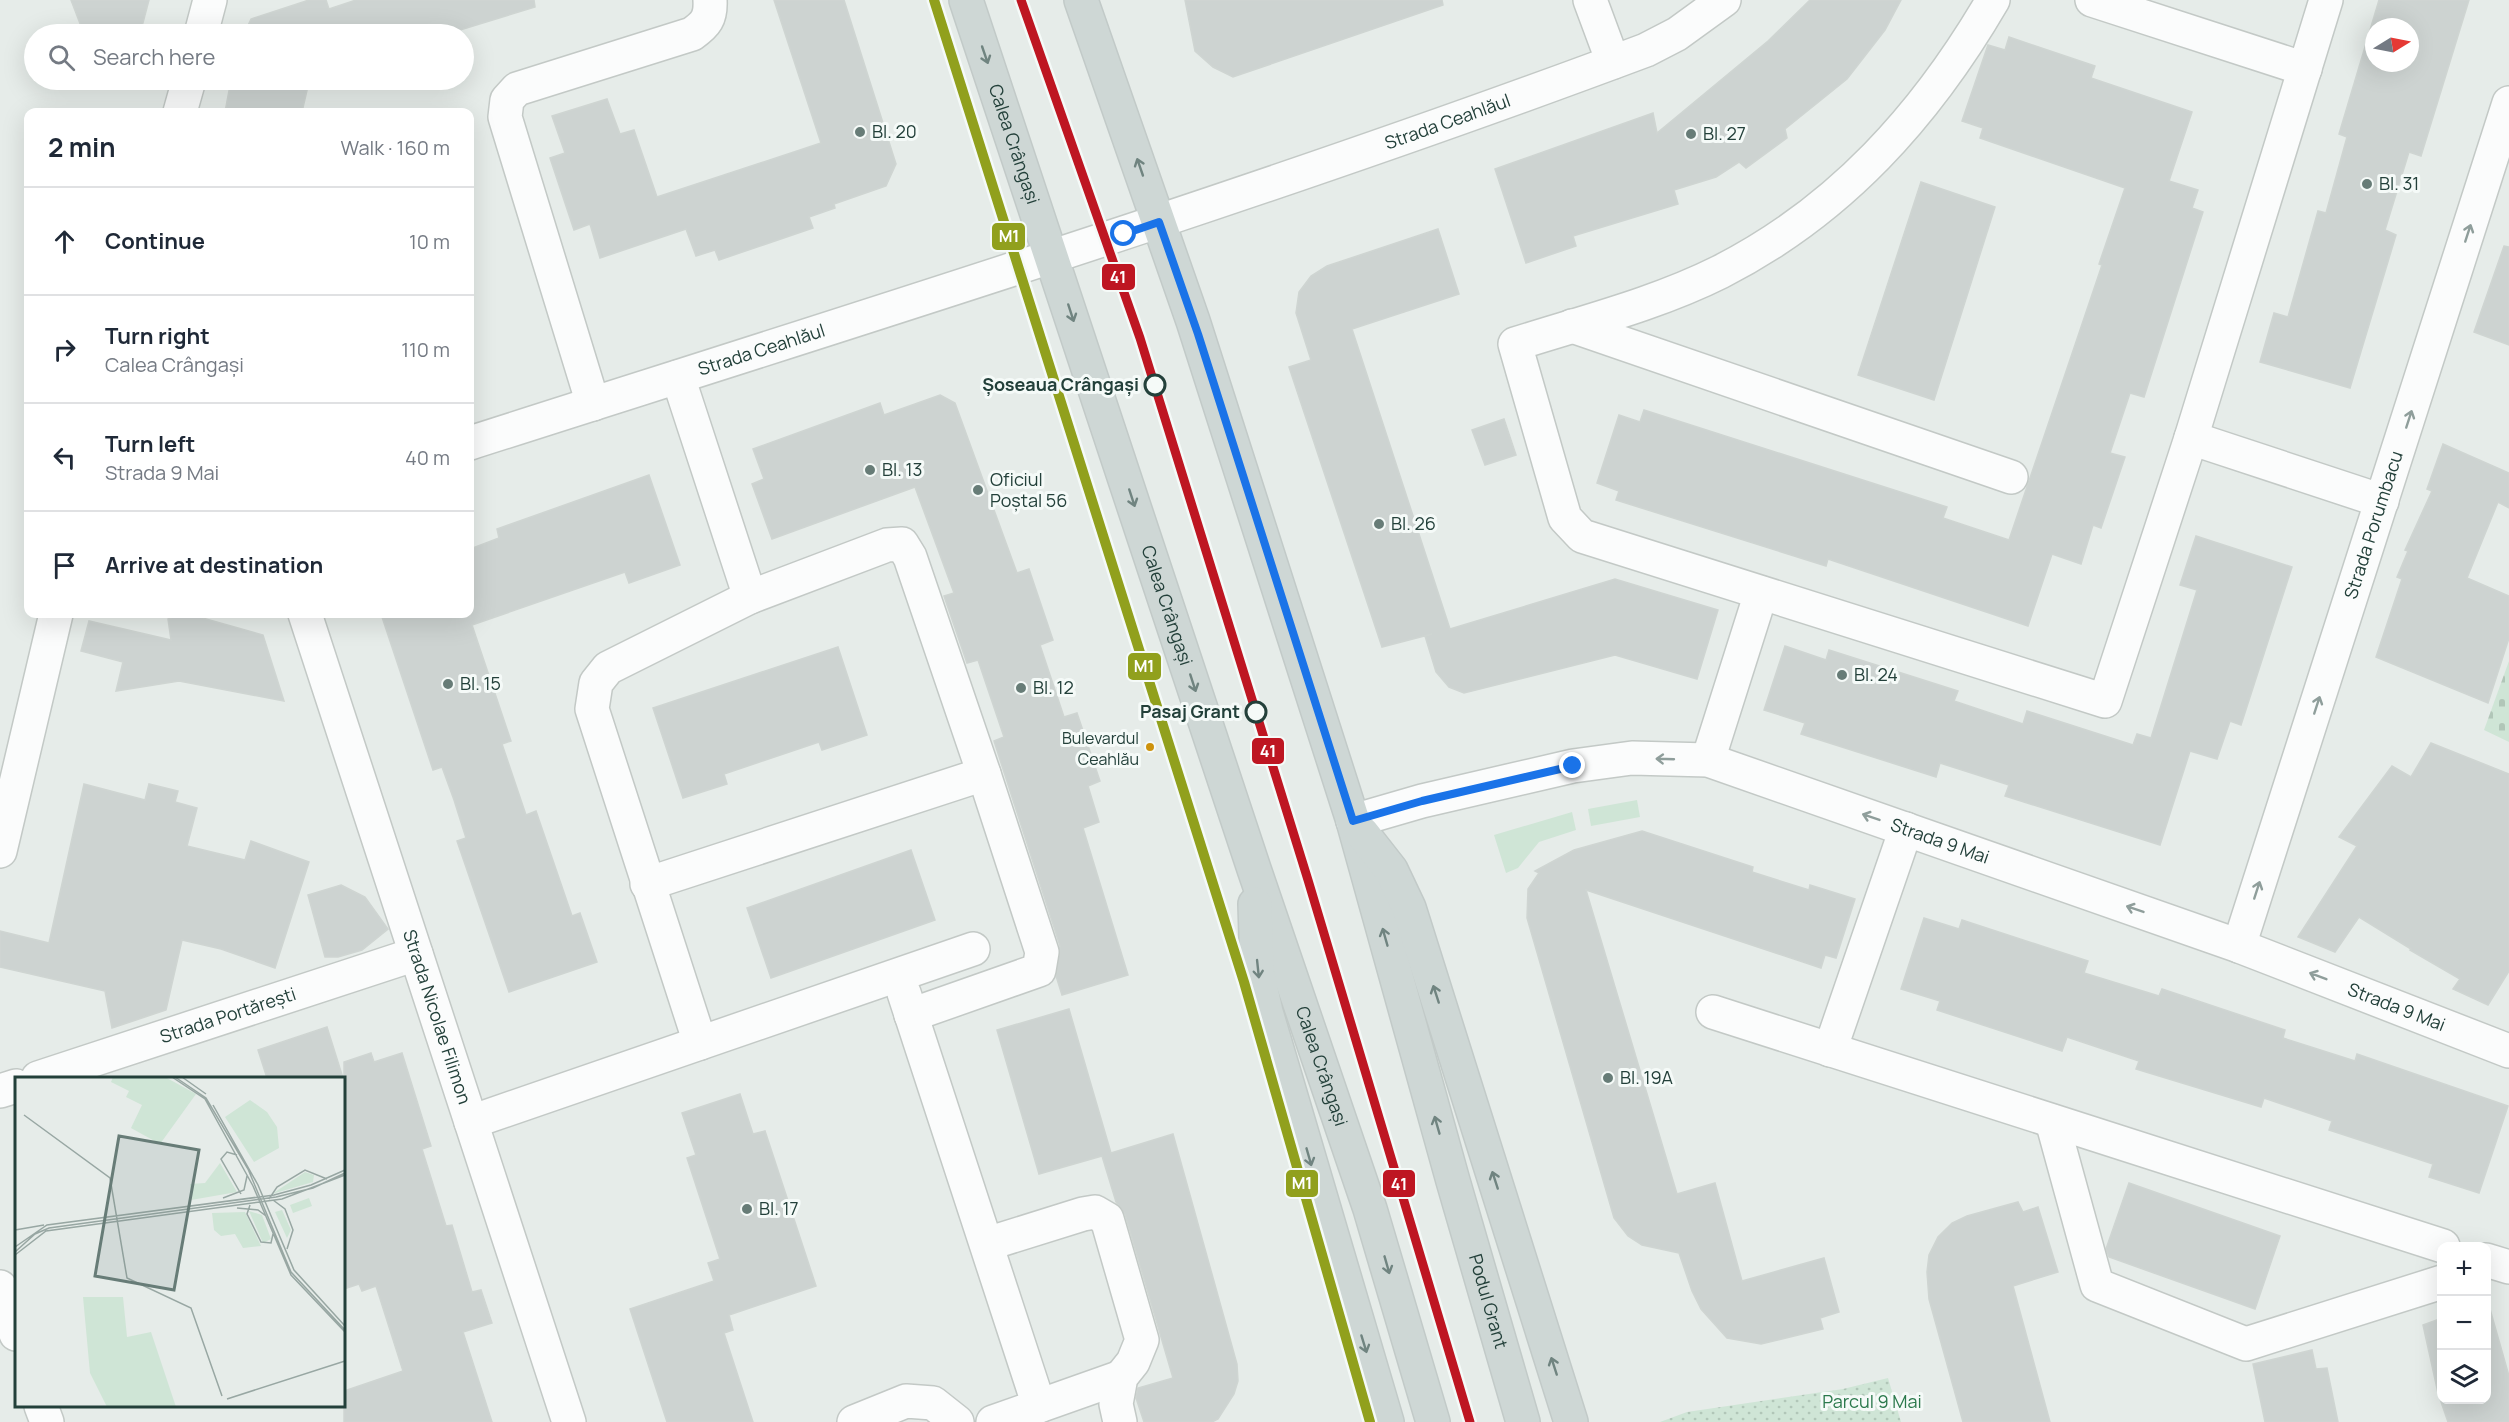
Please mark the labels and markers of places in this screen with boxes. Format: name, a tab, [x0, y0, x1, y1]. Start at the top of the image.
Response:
place label: Bl. 20	[872, 119, 917, 143]
place label: Bl. 27	[1703, 121, 1746, 145]
marker: Bl. 20	[853, 125, 867, 139]
marker: Bl. 27	[1684, 127, 1698, 141]
place label: Bl. 31	[2379, 171, 2419, 195]
marker: Bl. 31	[2360, 177, 2374, 191]
place label: Șoseaua Crângași	[982, 372, 1139, 396]
marker: Șoseaua Crângași	[1144, 374, 1166, 396]
place label: Bl. 13	[882, 457, 922, 481]
marker: Bl. 13	[863, 463, 877, 477]
place label: Oficiul Poștal 56	[990, 467, 1067, 512]
marker: Oficiul Poștal 56	[971, 483, 985, 497]
place label: Bl. 26	[1391, 511, 1436, 535]
marker: Bl. 26	[1372, 517, 1386, 531]
place label: Bl. 24	[1854, 662, 1898, 686]
marker: Bl. 24	[1835, 668, 1849, 682]
place label: Bl. 15	[460, 671, 501, 695]
place label: Bl. 12	[1033, 675, 1074, 699]
marker: Bl. 15	[441, 677, 455, 691]
marker: Bl. 12	[1014, 681, 1028, 695]
place label: Pasaj Grant	[1140, 699, 1240, 723]
marker: Pasaj Grant	[1245, 701, 1267, 723]
place label: Bulevardul Ceahlău	[1062, 727, 1139, 770]
marker: Bulevardul Ceahlău	[1144, 741, 1156, 753]
place label: Bl. 19A	[1620, 1065, 1674, 1089]
marker: Bl. 19A	[1601, 1071, 1615, 1085]
place label: Bl. 17	[759, 1196, 798, 1220]
marker: Bl. 17	[740, 1202, 754, 1216]

